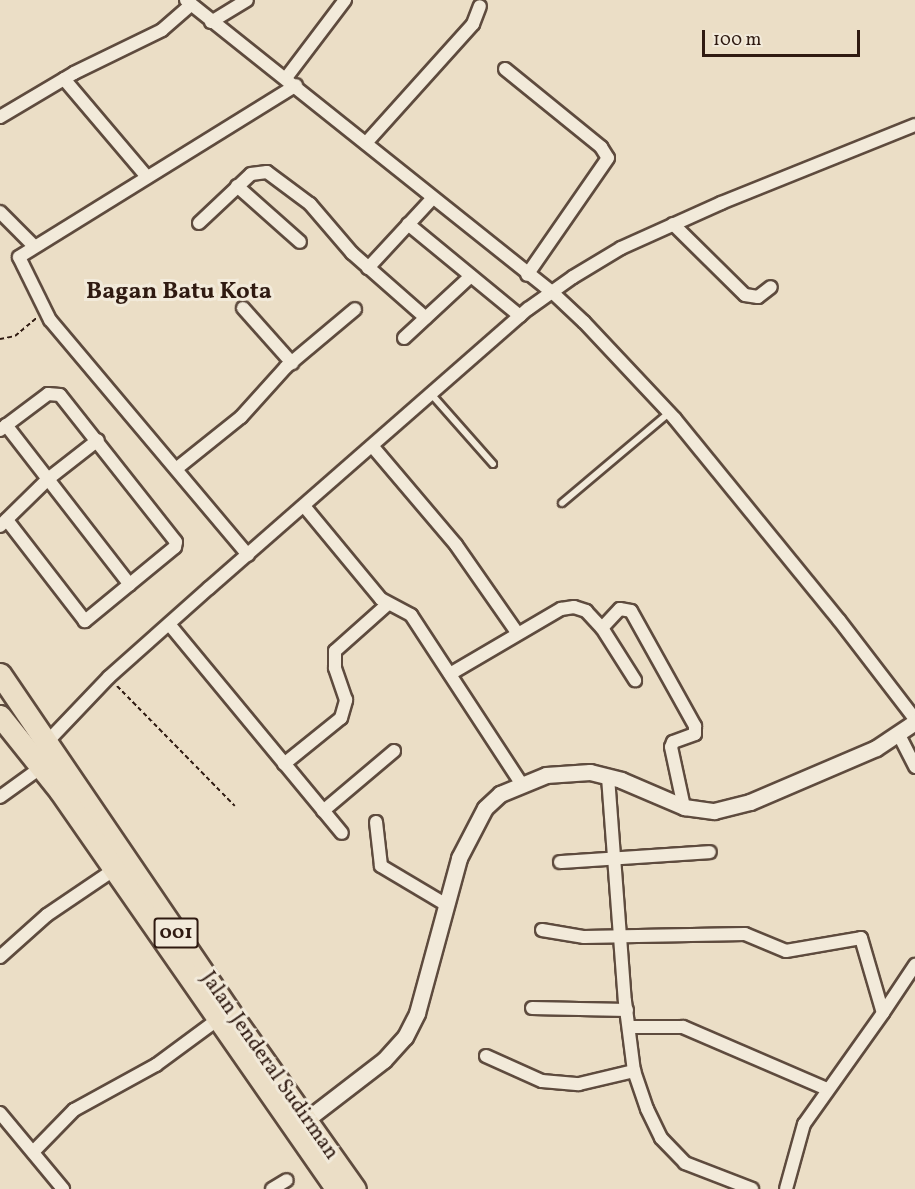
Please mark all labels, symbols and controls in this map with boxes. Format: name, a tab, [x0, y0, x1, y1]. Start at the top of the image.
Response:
scale bar	[705, 18, 862, 56]
text: 100 m	[713, 28, 762, 53]
district label: Bagan Batu Kota	[86, 279, 272, 307]
road number: 001	[154, 916, 198, 950]
street label: Jalan Jenderal Sudirman	[195, 967, 343, 1165]

